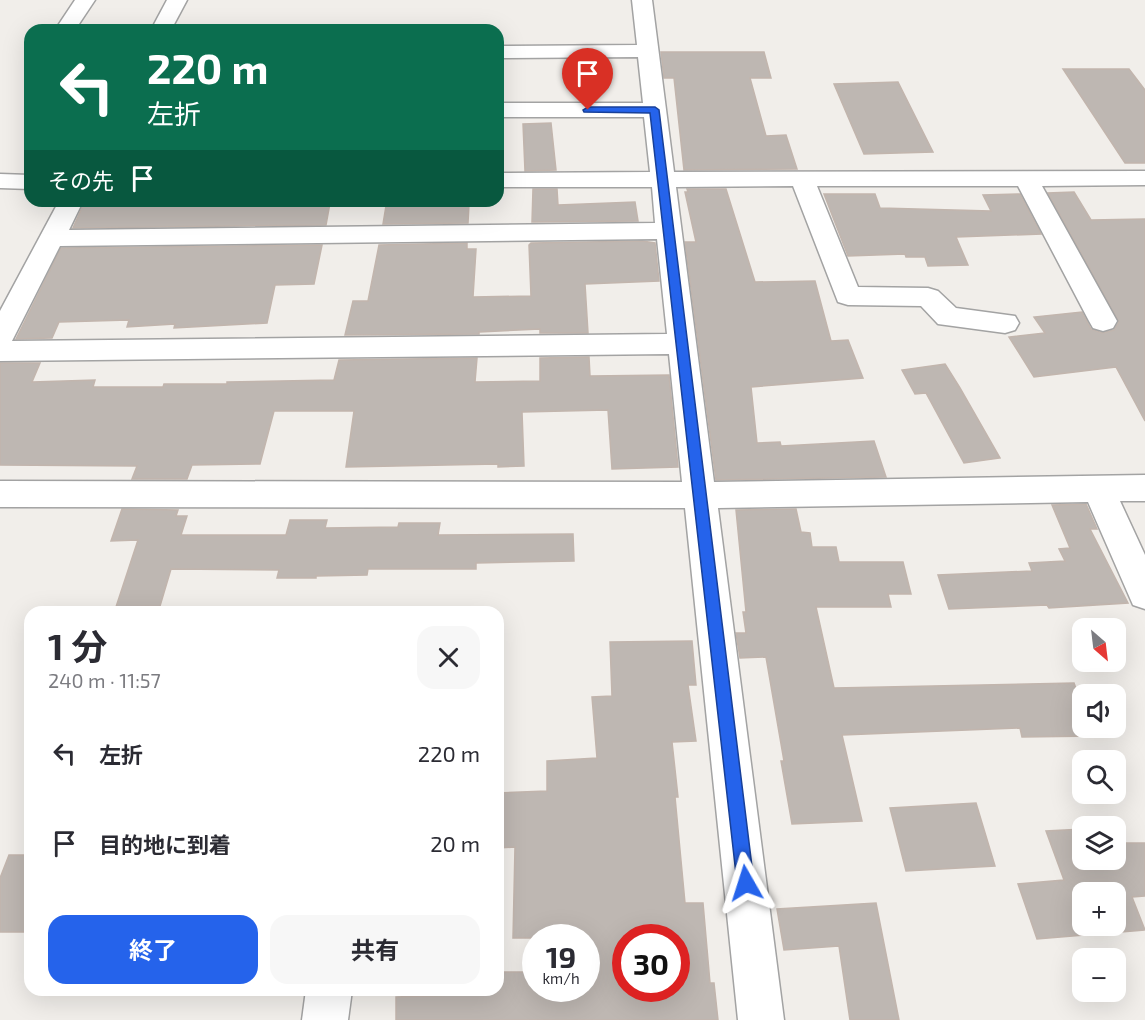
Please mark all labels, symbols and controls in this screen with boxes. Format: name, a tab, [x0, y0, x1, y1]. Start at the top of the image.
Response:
text: 220 m	[147, 42, 268, 92]
icon: left	[48, 48, 126, 126]
pin	[562, 48, 613, 110]
icon: arrive	[571, 57, 604, 90]
text: 左折	[147, 97, 201, 129]
icon: arrive	[126, 162, 159, 195]
text: その先	[48, 167, 114, 193]
north arrow	[1072, 618, 1126, 672]
map controls	[1072, 618, 1126, 1002]
text: 1 分	[48, 624, 107, 667]
button: close	[417, 626, 480, 689]
text: 240 m · 11:57	[48, 668, 161, 692]
button: sound	[1072, 684, 1126, 738]
icon: left	[48, 737, 81, 770]
text: 220 m	[418, 740, 480, 766]
text: 左折	[99, 741, 143, 767]
button: search	[1072, 750, 1126, 804]
button: layers	[1072, 816, 1126, 870]
icon: arrive	[48, 827, 81, 860]
text: 20 m	[430, 830, 480, 856]
text: 目的地に到着	[99, 831, 231, 857]
position arrow	[714, 851, 778, 915]
button: +	[1072, 882, 1126, 936]
button: 終了	[48, 915, 258, 984]
button: 共有	[270, 915, 480, 984]
speed limit sign: 30	[612, 924, 690, 1002]
text: 19	[546, 938, 576, 974]
button: −	[1072, 948, 1126, 1002]
text: km/h	[542, 969, 580, 987]

